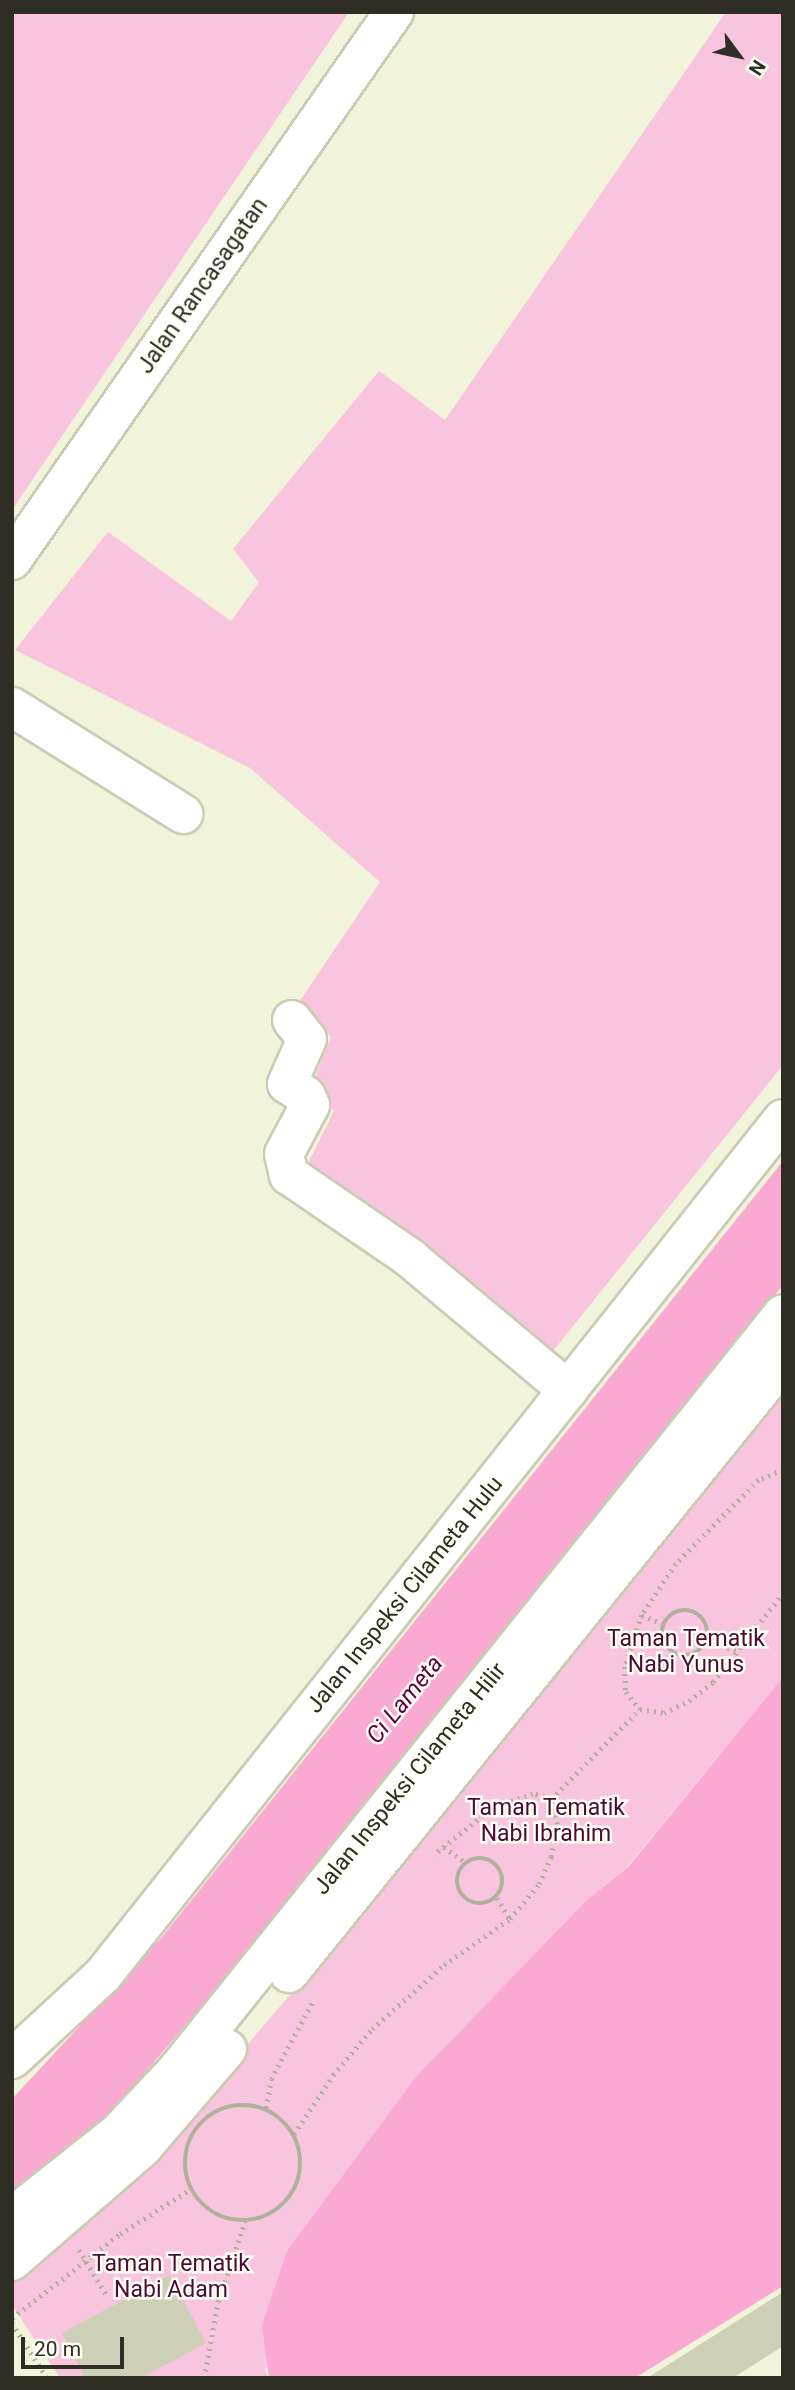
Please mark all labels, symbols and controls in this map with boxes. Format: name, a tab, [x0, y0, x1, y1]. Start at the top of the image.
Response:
north arrow	[704, 21, 774, 91]
text: N	[744, 56, 770, 80]
street label: Jalan Rancasagatan	[132, 193, 274, 379]
street label: Jalan Inspeksi Cilameta Hulu	[301, 1471, 509, 1719]
park label: Taman Tematik Nabi Yunus	[607, 1625, 765, 1679]
water label: Ci Lameta	[361, 1650, 449, 1750]
street label: Jalan Inspeksi Cilameta Hilir	[308, 1658, 512, 1900]
park label: Taman Tematik Nabi Ibrahim	[467, 1794, 625, 1848]
park label: Taman Tematik Nabi Adam	[92, 2250, 250, 2304]
scale bar	[24, 2324, 128, 2368]
text: 20 m	[34, 2337, 81, 2361]

